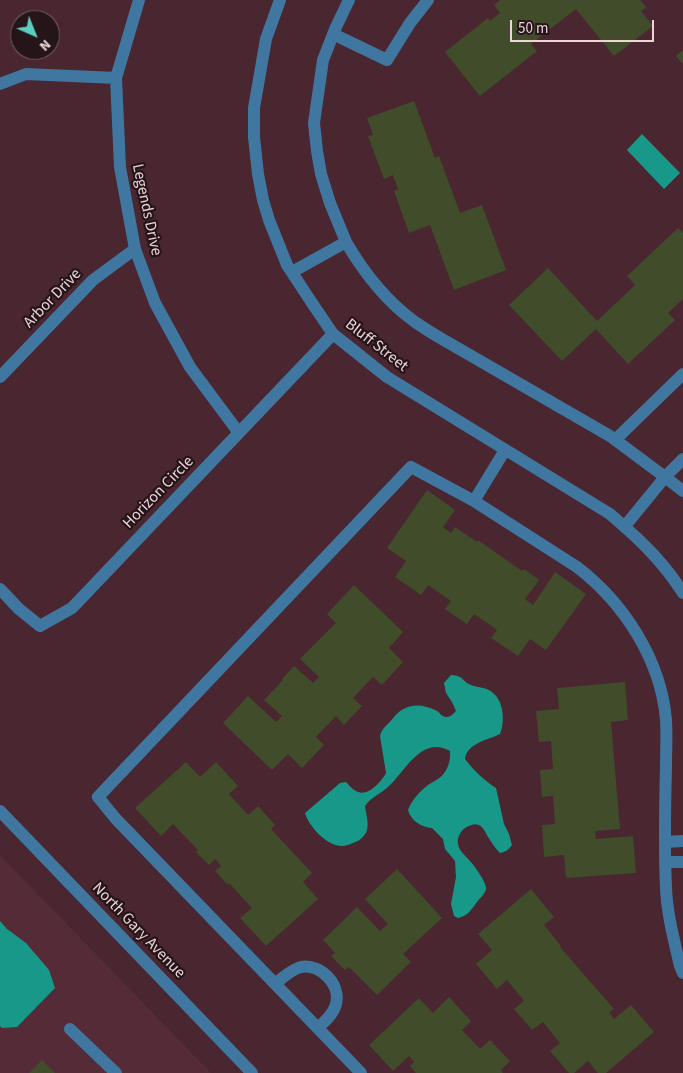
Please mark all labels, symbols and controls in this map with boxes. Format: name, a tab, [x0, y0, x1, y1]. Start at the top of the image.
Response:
north arrow	[10, 10, 60, 60]
scale bar	[513, 10, 657, 42]
text: 50 m	[518, 18, 548, 39]
text: N	[34, 35, 55, 55]
street label: Legends Drive	[127, 162, 165, 258]
street label: Arbor Drive	[20, 265, 86, 333]
street label: Bluff Street	[341, 315, 411, 377]
street label: Horizon Circle	[120, 453, 198, 533]
street label: North Gary Avenue	[87, 879, 189, 983]

